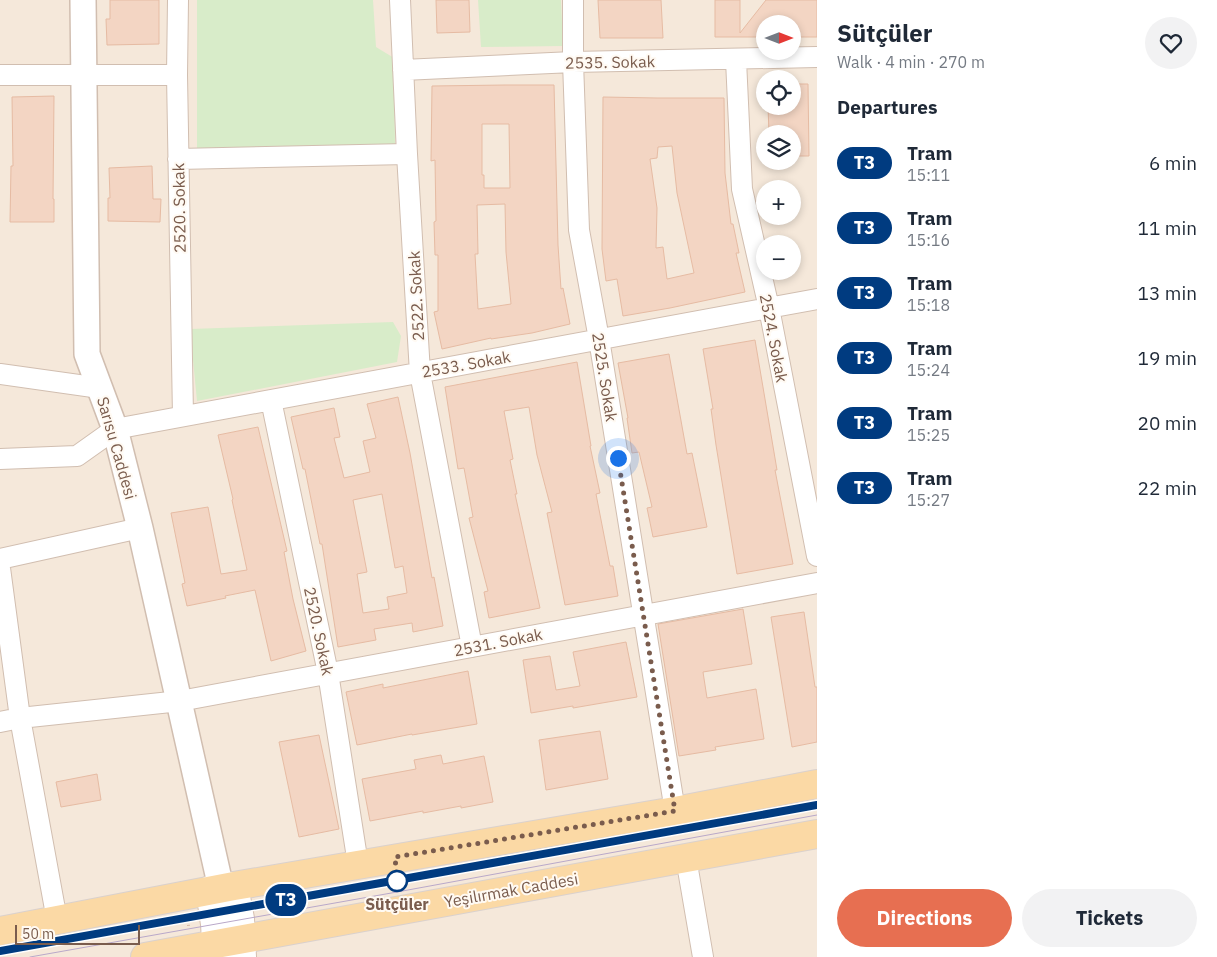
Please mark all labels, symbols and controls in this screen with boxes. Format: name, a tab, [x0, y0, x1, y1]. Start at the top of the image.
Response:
north arrow	[756, 15, 801, 60]
map controls	[756, 15, 801, 280]
text: Sütçüler	[837, 17, 933, 49]
button: heart	[1145, 17, 1197, 69]
street label: 2535. Sokak	[565, 51, 656, 73]
text: Walk · 4 min · 270 m	[837, 52, 985, 72]
button: locate	[756, 70, 801, 115]
text: Departures	[837, 95, 937, 119]
button: layers	[756, 125, 801, 170]
text: Tram	[907, 141, 952, 165]
text: T3	[854, 151, 875, 174]
text: 6 min	[1149, 151, 1197, 175]
street label: 2520. Sokak	[168, 162, 190, 253]
text: 15:11	[907, 165, 950, 185]
button: +	[756, 180, 801, 225]
text: Tram	[907, 206, 952, 230]
text: T3	[854, 216, 875, 239]
text: 11 min	[1138, 216, 1197, 240]
text: 15:16	[907, 230, 950, 250]
button: −	[756, 235, 801, 280]
street label: 2522. Sokak	[404, 250, 428, 342]
text: Tram	[907, 271, 952, 295]
text: T3	[854, 281, 875, 304]
text: 13 min	[1138, 281, 1197, 305]
street label: 2524. Sokak	[756, 292, 793, 385]
text: 15:18	[907, 295, 950, 315]
street label: 2525. Sokak	[588, 331, 622, 424]
text: Tram	[907, 336, 952, 360]
street label: 2533. Sokak	[420, 346, 513, 382]
text: T3	[854, 346, 875, 369]
text: 19 min	[1138, 346, 1197, 370]
text: 15:24	[907, 360, 950, 380]
street label: Sarısu Caddesi	[93, 394, 141, 502]
text: Tram	[907, 401, 952, 425]
text: T3	[854, 411, 875, 434]
text: 20 min	[1138, 411, 1197, 435]
text: 15:25	[907, 425, 950, 445]
your location	[606, 446, 631, 471]
text: Tram	[907, 466, 952, 490]
text: T3	[854, 476, 875, 499]
text: 22 min	[1138, 476, 1197, 500]
text: 15:27	[907, 490, 950, 510]
street label: 2520. Sokak	[300, 585, 338, 678]
street label: 2531. Sokak	[452, 623, 545, 660]
street label: Yeşilırmak Caddesi	[442, 868, 580, 912]
marker: Sütçüler	[386, 870, 408, 892]
line badge: T3	[264, 884, 308, 916]
text: T3	[275, 888, 297, 911]
button: Directions	[837, 889, 1012, 947]
button: Tickets	[1022, 889, 1197, 947]
place label: Sütçüler	[365, 894, 429, 914]
scale bar	[15, 922, 140, 945]
text: 50 m	[22, 925, 54, 943]

